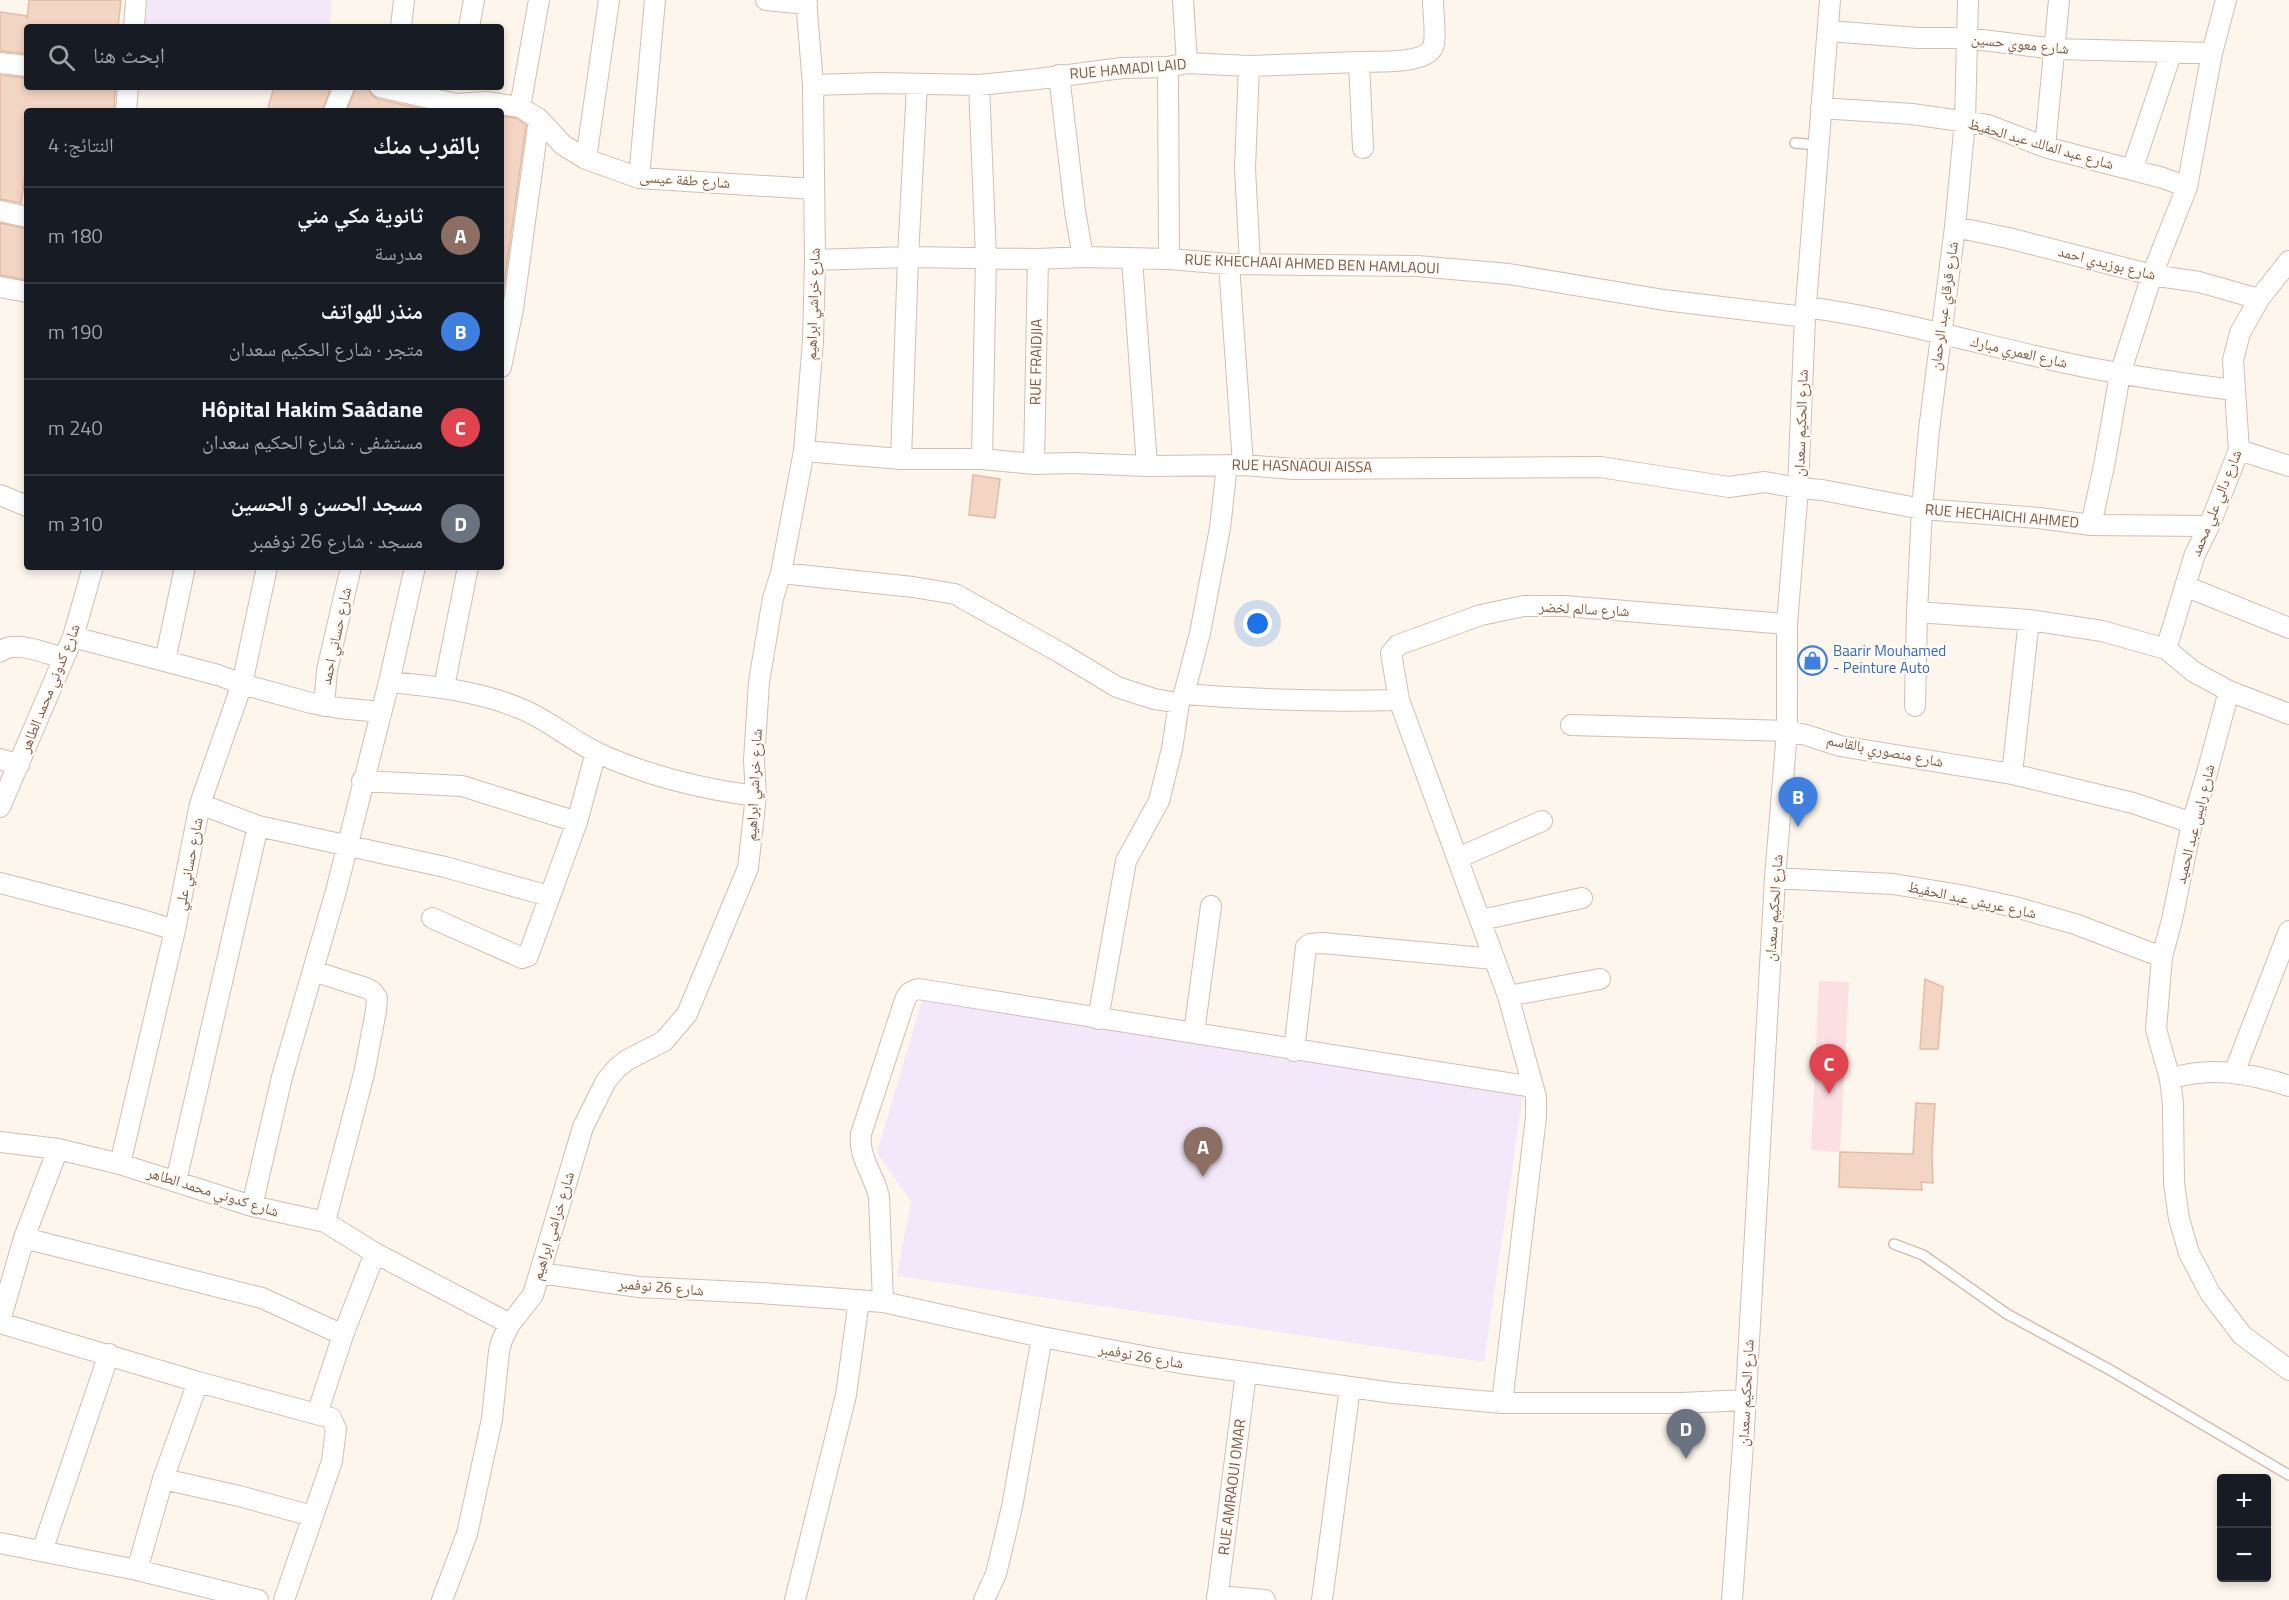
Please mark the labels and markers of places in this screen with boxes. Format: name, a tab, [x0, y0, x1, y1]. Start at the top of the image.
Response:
place label: Baarir Mouhamed - Peinture Auto	[1833, 639, 1946, 679]
shop icon: Baarir Mouhamed - Peinture Auto	[1796, 644, 1828, 676]
pin: B	[1778, 778, 1818, 827]
pin: C	[1810, 1044, 1848, 1094]
pin: A	[1184, 1128, 1222, 1177]
pin: D	[1666, 1410, 1706, 1459]

